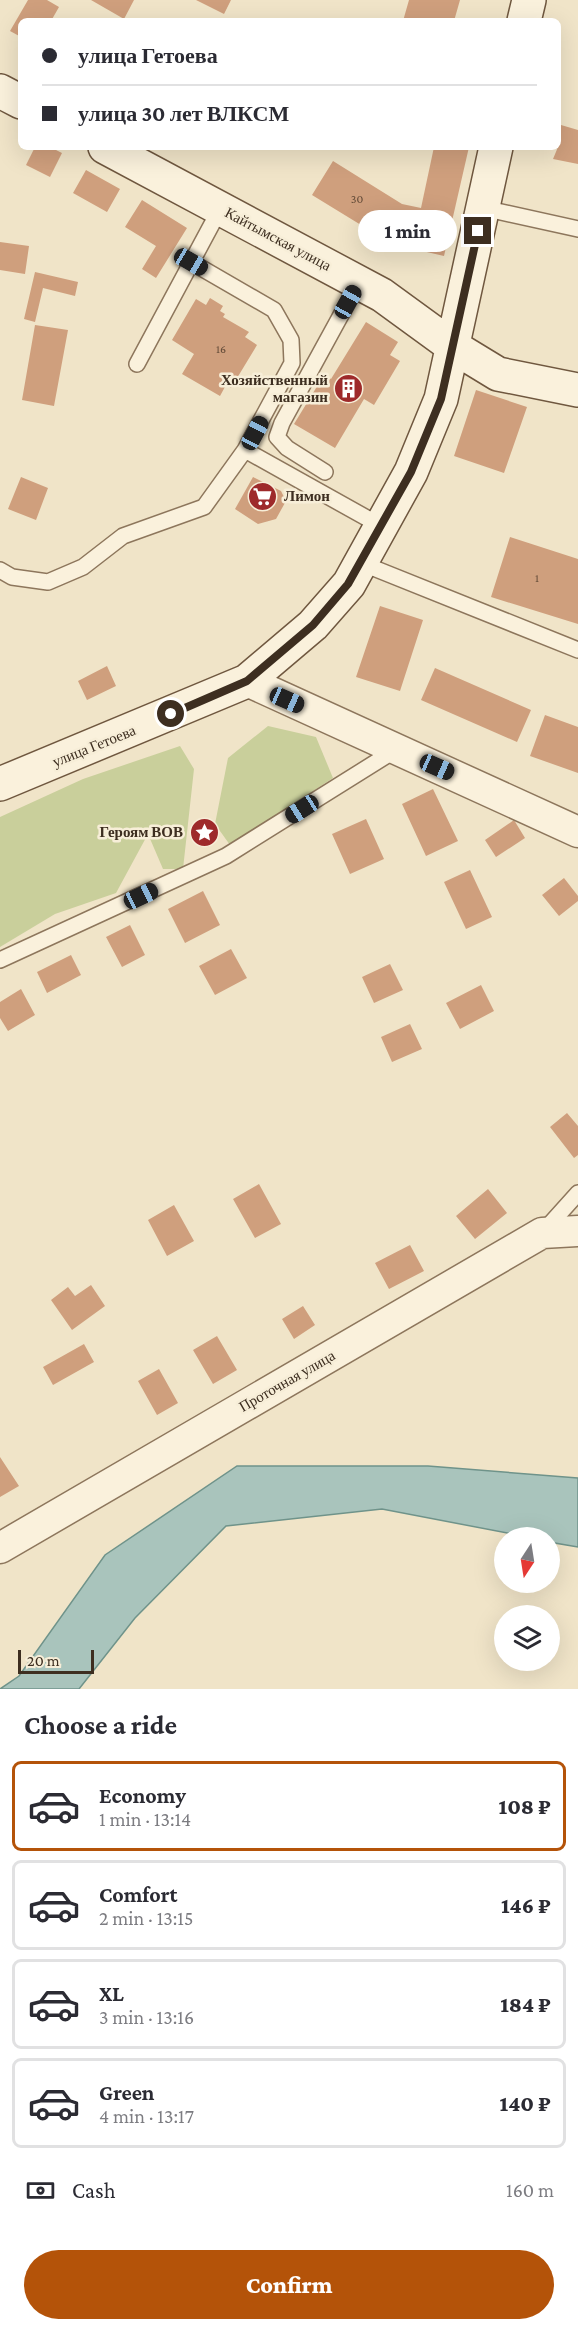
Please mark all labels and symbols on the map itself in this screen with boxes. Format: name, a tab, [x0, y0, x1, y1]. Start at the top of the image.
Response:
house number: 30	[351, 192, 363, 206]
street label: Кайтымская улица	[222, 204, 334, 274]
callout: 1 min	[358, 210, 457, 252]
route end	[464, 217, 491, 244]
car	[171, 245, 211, 279]
car	[331, 282, 365, 322]
house number: 16	[216, 342, 226, 356]
place label: Хозяйственный магазин	[221, 372, 328, 405]
building icon: Хозяйственный магазин	[333, 373, 365, 405]
car	[239, 413, 271, 453]
supermarket icon: Лимон	[247, 480, 279, 512]
place label: Лимон	[284, 488, 330, 504]
house number: 1	[535, 571, 539, 585]
car	[267, 684, 307, 716]
route start	[157, 700, 184, 727]
street label: улица Гетоева	[50, 722, 138, 770]
car	[417, 751, 457, 783]
car	[282, 792, 322, 826]
place icon: Героям ВОВ	[188, 816, 220, 848]
place label: Героям ВОВ	[99, 824, 183, 840]
car	[121, 880, 161, 912]
street label: Проточная улица	[236, 1347, 338, 1415]
north arrow	[494, 1527, 560, 1593]
scale bar	[18, 1647, 94, 1674]

